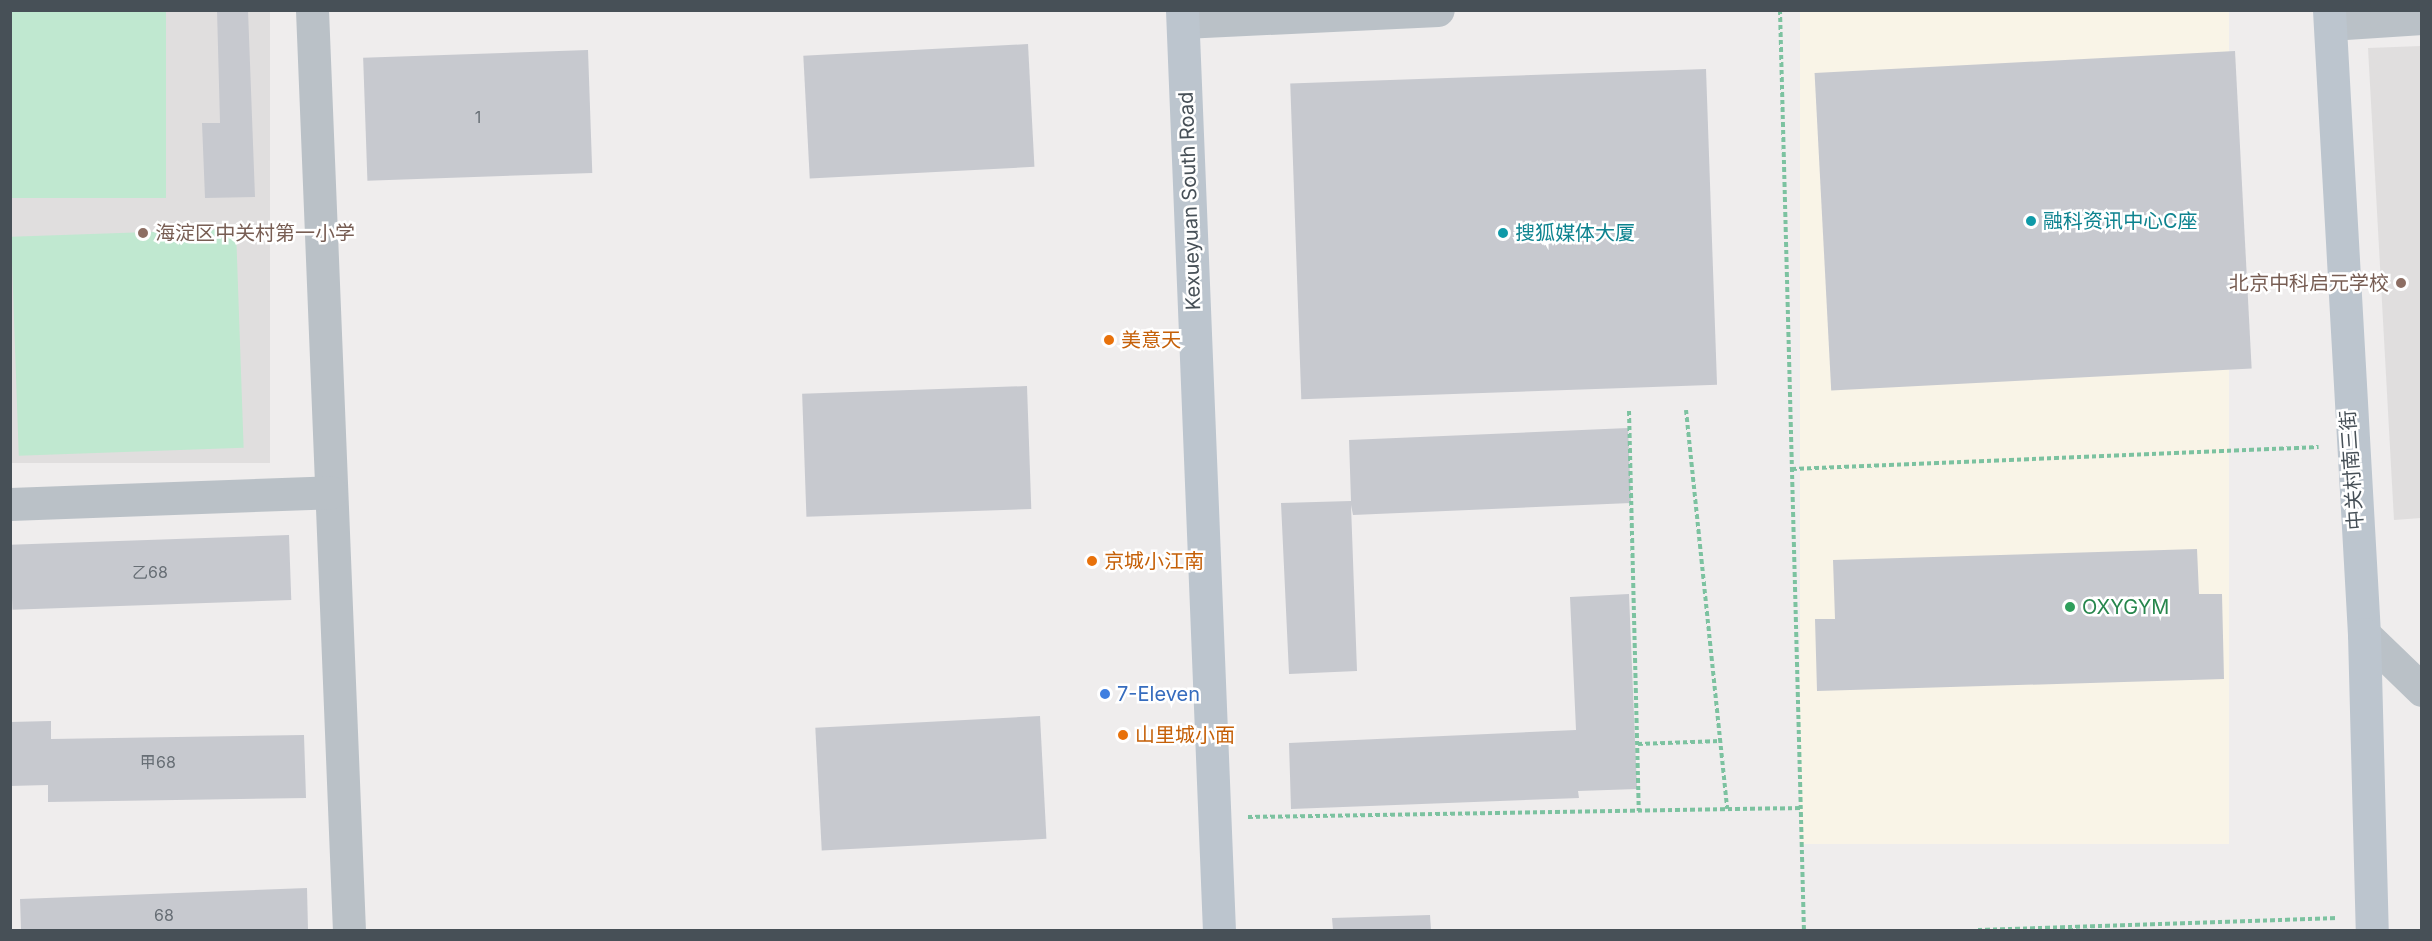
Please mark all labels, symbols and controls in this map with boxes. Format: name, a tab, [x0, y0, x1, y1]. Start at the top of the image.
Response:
street label: Kexueyuan South Road	[1174, 91, 1206, 311]
house number: 1	[475, 107, 481, 127]
place label: 融科资讯中心C座	[2043, 209, 2198, 233]
marker: 融科资讯中心C座	[2024, 214, 2038, 228]
place label: 海淀区中关村第一小学	[155, 221, 355, 245]
place label: 搜狐媒体大厦	[1515, 221, 1635, 245]
marker: 海淀区中关村第一小学	[136, 226, 150, 240]
marker: 搜狐媒体大厦	[1496, 226, 1510, 240]
place label: 北京中科启元学校	[2229, 271, 2389, 295]
marker: 北京中科启元学校	[2394, 276, 2408, 290]
place label: 美意天	[1121, 328, 1181, 352]
marker: 美意天	[1102, 333, 1116, 347]
street label: 中关村南三街	[2336, 409, 2368, 531]
place label: 京城小江南	[1104, 549, 1204, 573]
marker: 京城小江南	[1085, 554, 1099, 568]
house number: 乙68	[132, 562, 168, 582]
place label: OXYGYM	[2082, 595, 2169, 619]
marker: OXYGYM	[2063, 600, 2077, 614]
place label: 7-Eleven	[1117, 682, 1200, 706]
marker: 7-Eleven	[1098, 687, 1112, 701]
place label: 山里城小面	[1135, 723, 1235, 747]
marker: 山里城小面	[1116, 728, 1130, 742]
house number: 甲68	[140, 752, 176, 772]
house number: 68	[154, 905, 174, 925]

